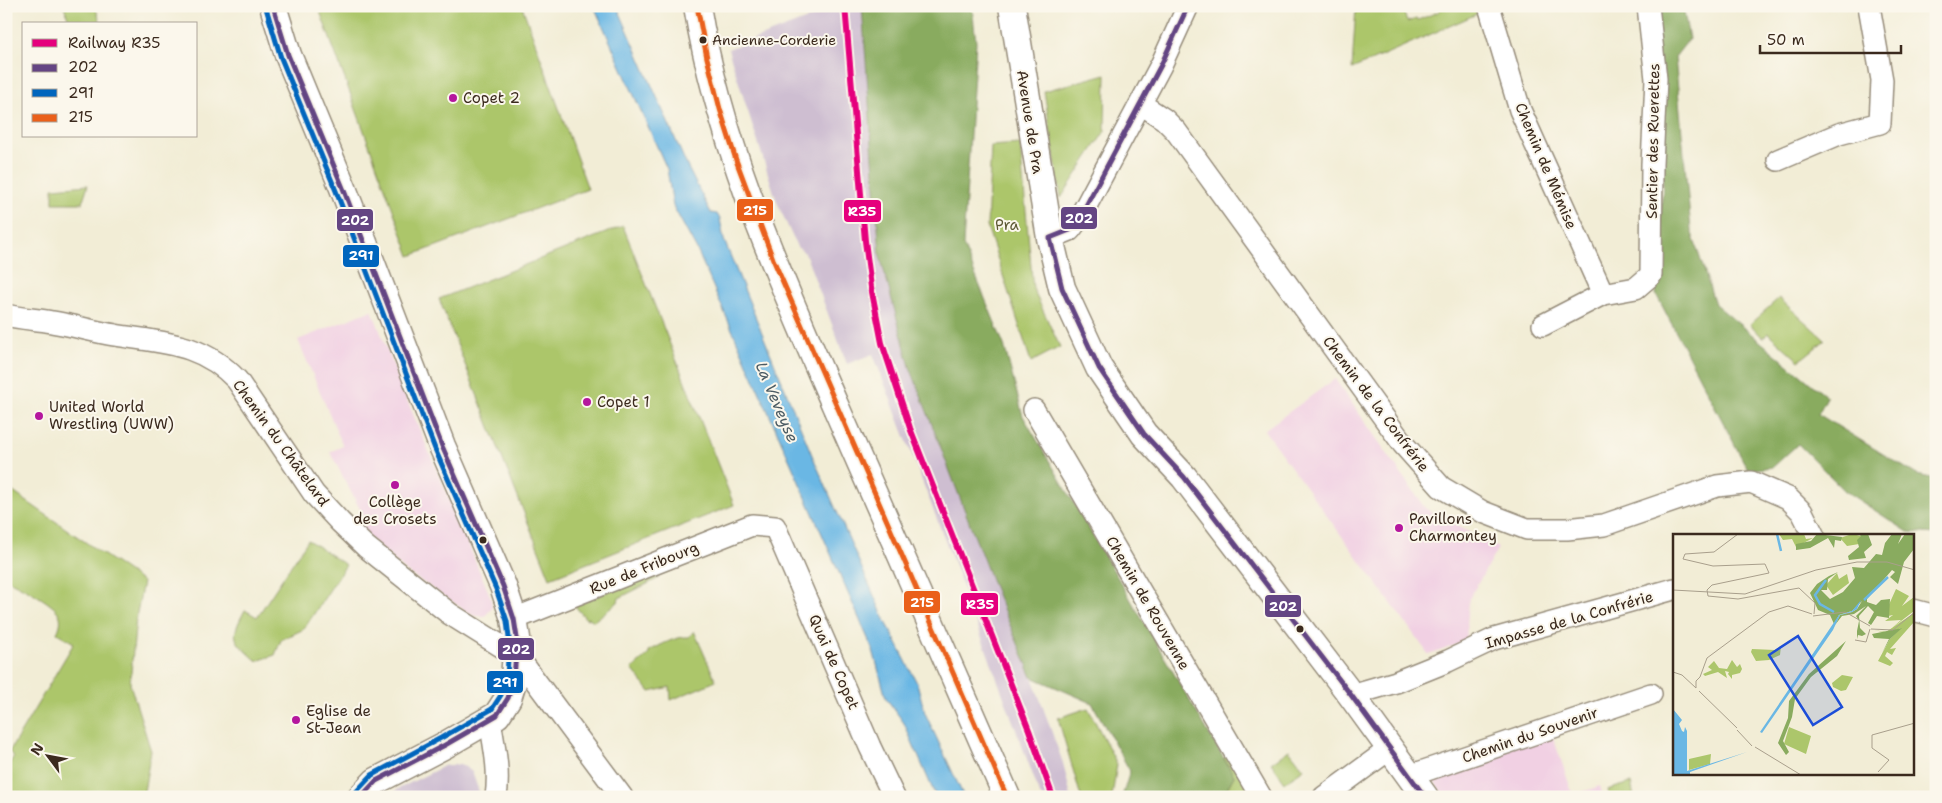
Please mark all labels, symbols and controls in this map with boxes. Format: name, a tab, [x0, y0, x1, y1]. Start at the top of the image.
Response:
legend	[22, 22, 198, 138]
scale bar	[1760, 22, 1901, 54]
text: 50 m	[1767, 30, 1805, 50]
place label: Ancienne-Corderie	[712, 31, 836, 49]
text: Railway R35	[68, 33, 161, 53]
marker: Ancienne-Corderie	[698, 35, 708, 45]
text: 202	[68, 57, 98, 77]
street label: Sentier des Ruerettes	[1642, 63, 1664, 219]
street label: Avenue de Pra	[1012, 69, 1048, 176]
text: 291	[68, 83, 94, 103]
place label: Copet 2	[463, 88, 520, 108]
marker: Copet 2	[447, 92, 459, 104]
street label: Chemin de Mémise	[1510, 100, 1582, 232]
text: 215	[68, 107, 93, 127]
line badge: 215	[736, 198, 774, 222]
line badge: R35	[843, 199, 882, 223]
text: 215	[743, 201, 767, 219]
text: R35	[848, 202, 877, 220]
line badge: 202	[1060, 206, 1098, 230]
line badge: 202	[336, 208, 374, 232]
text: 202	[1065, 209, 1093, 227]
text: 202	[341, 211, 369, 229]
park label: Pra	[995, 215, 1020, 235]
line badge: 291	[342, 244, 380, 268]
text: 291	[348, 246, 374, 264]
street label: Chemin de la Confrérie	[1318, 332, 1434, 476]
water label: La Veveyse	[751, 358, 803, 446]
street label: Chemin du Châtelard	[228, 376, 334, 511]
place label: Copet 1	[597, 392, 650, 412]
marker: Copet 1	[581, 396, 593, 408]
place label: United World Wrestling (UWW)	[49, 397, 174, 434]
marker: United World Wrestling (UWW)	[33, 410, 45, 422]
marker: Collège des Crosets	[389, 479, 401, 491]
place label: Collège des Crosets	[353, 492, 437, 529]
place label: Pavillons Charmontey	[1409, 509, 1497, 546]
marker: Pavillons Charmontey	[1393, 522, 1405, 534]
street label: Chemin de Rouvenne	[1102, 533, 1194, 673]
inset map	[1673, 534, 1914, 776]
unlabelled marker	[478, 535, 488, 545]
street label: Rue de Fribourg	[587, 537, 701, 599]
street label: Impasse de la Confrérie	[1483, 586, 1655, 654]
line badge: 215	[903, 590, 941, 614]
line badge: R35	[960, 592, 999, 616]
text: 215	[910, 593, 934, 611]
line badge: 202	[1264, 594, 1302, 618]
text: R35	[966, 595, 995, 613]
text: 202	[1269, 597, 1297, 615]
street label: Quai de Copet	[804, 611, 864, 713]
unlabelled marker	[1295, 624, 1305, 634]
line badge: 202	[497, 637, 535, 661]
text: 202	[502, 640, 530, 658]
line badge: 291	[486, 670, 524, 694]
text: 291	[492, 673, 518, 691]
place label: Eglise de St-Jean	[306, 701, 371, 738]
street label: Chemin du Souvenir	[1459, 702, 1601, 768]
marker: Eglise de St-Jean	[290, 714, 302, 726]
north arrow	[22, 730, 72, 780]
text: N	[26, 740, 48, 759]

